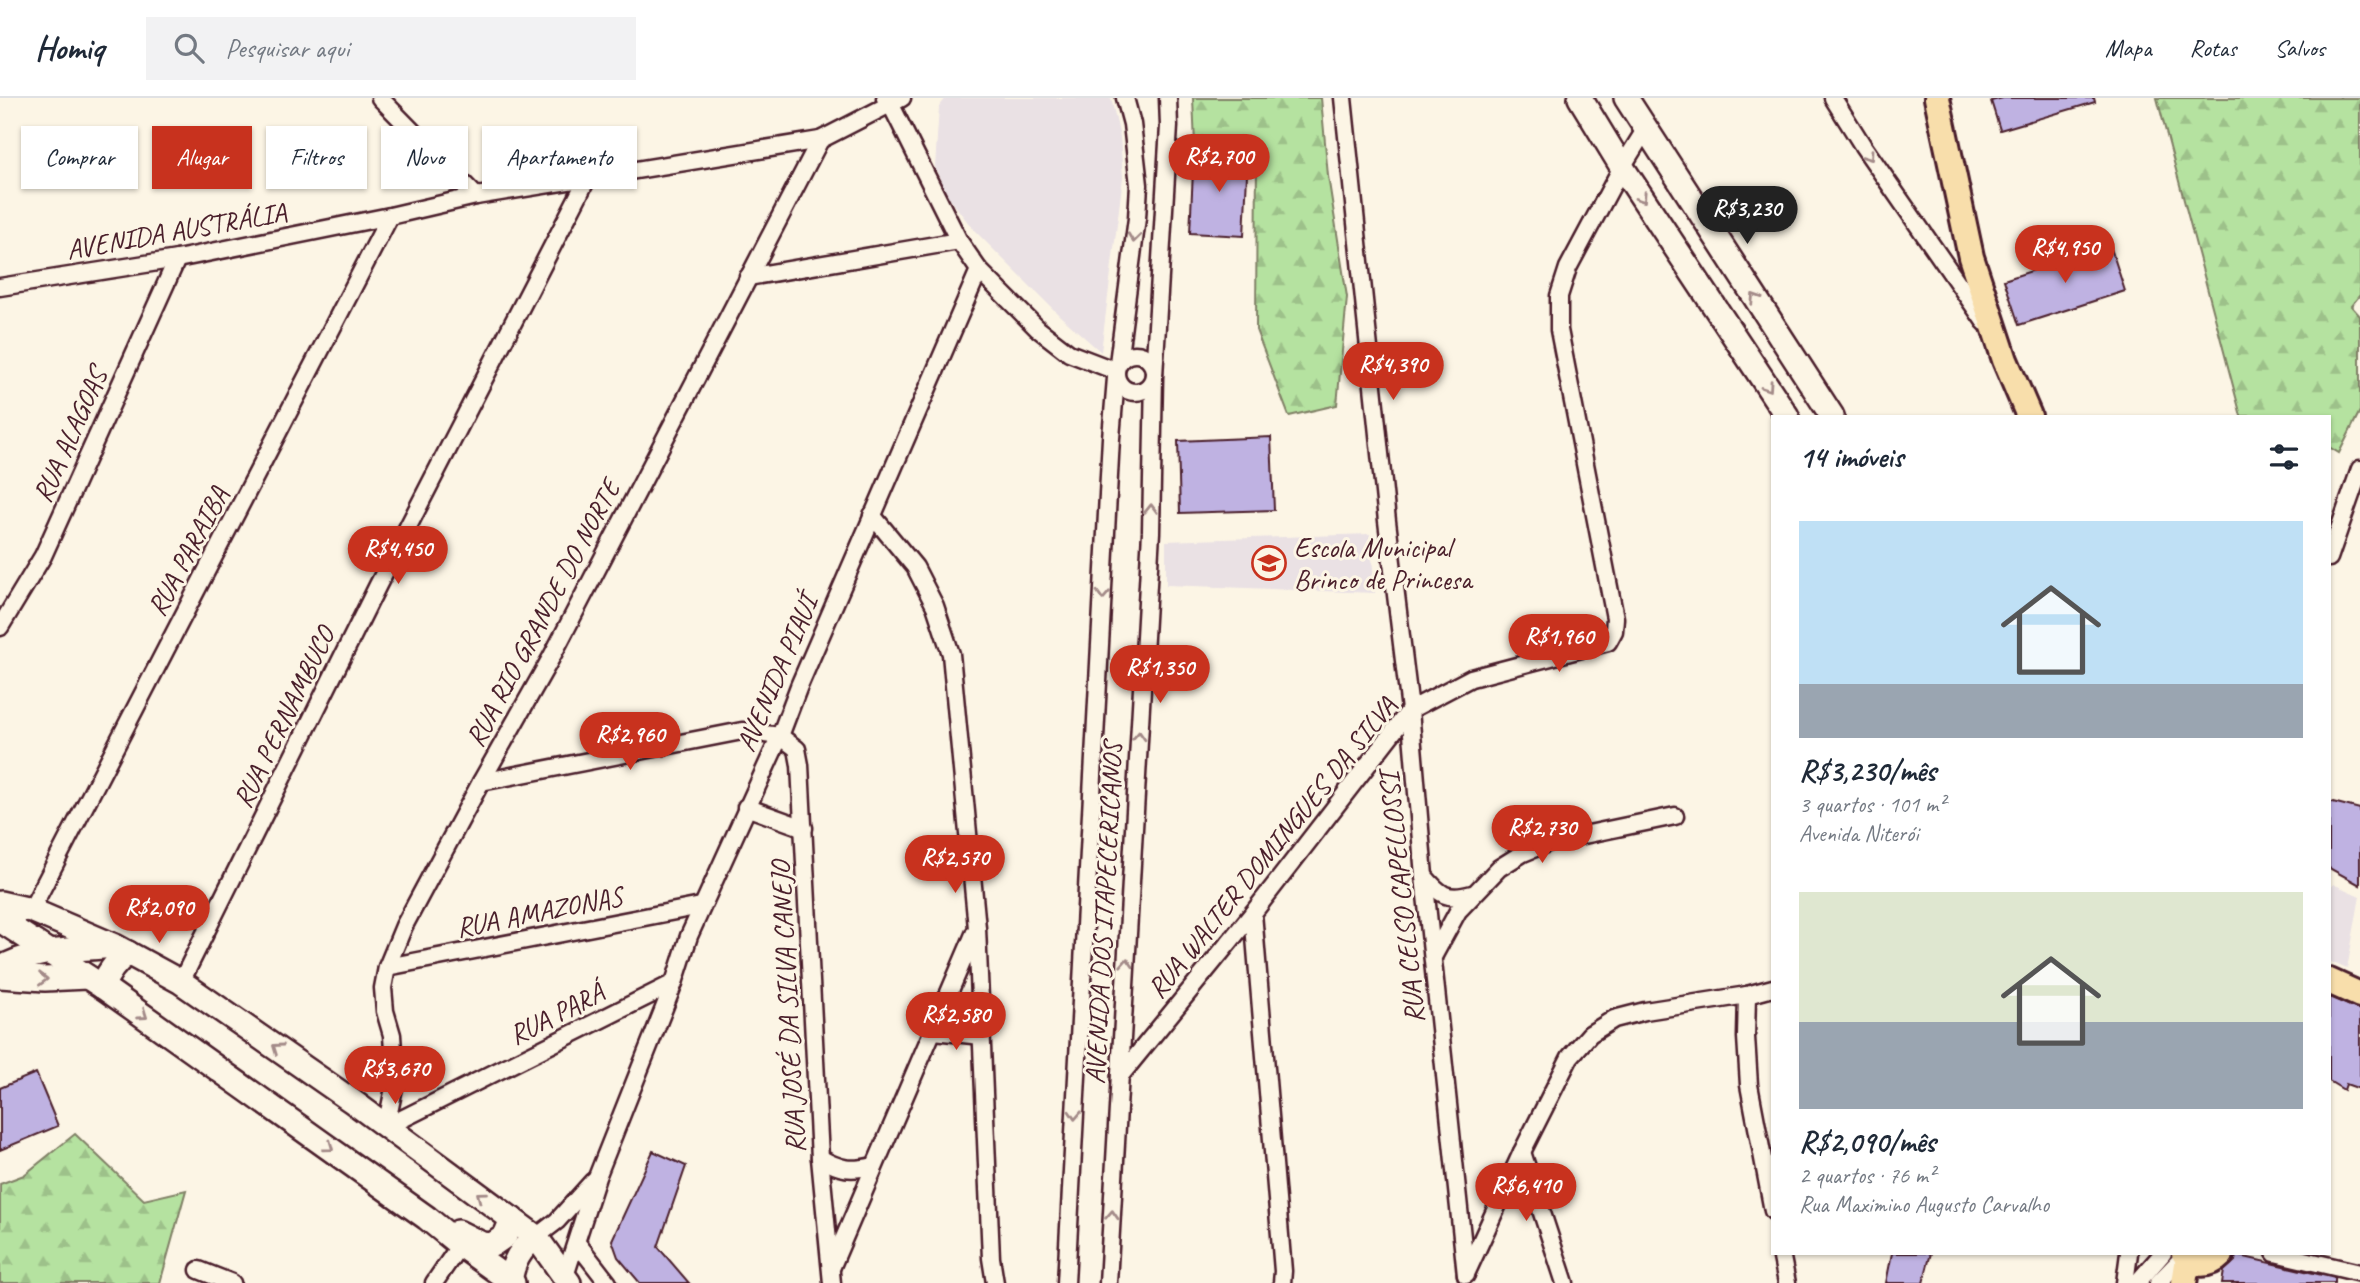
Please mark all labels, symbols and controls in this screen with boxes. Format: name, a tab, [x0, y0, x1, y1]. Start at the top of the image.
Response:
search box	[146, 17, 636, 80]
text: Homiq	[35, 27, 104, 69]
icon: search	[170, 29, 208, 67]
text: Pesquisar aqui	[226, 32, 349, 65]
text: Mapa	[2105, 33, 2152, 63]
text: Rotas	[2190, 33, 2236, 63]
text: Salvos	[2274, 33, 2325, 63]
chip: Comprar	[21, 126, 138, 189]
chip: Alugar	[152, 126, 252, 189]
chip: Filtros	[266, 126, 367, 189]
chip: Novo	[381, 126, 468, 189]
chip: Apartamento	[482, 126, 637, 189]
pin: R$2,700	[1154, 134, 1284, 194]
text: R$2,700	[1185, 142, 1253, 171]
one-way arrow	[1861, 148, 1874, 161]
pin: R$3,230	[1682, 186, 1812, 246]
one-way arrow	[1634, 190, 1647, 203]
street label: AVENIDA AUSTRÁLIA	[64, 194, 290, 267]
text: R$3,230	[1713, 194, 1781, 223]
pin: R$4,950	[2000, 226, 2130, 285]
one-way arrow	[1127, 232, 1142, 244]
text: R$4,950	[2031, 233, 2099, 262]
one-way arrow	[1751, 293, 1763, 306]
pin: R$4,390	[1328, 342, 1458, 402]
text: R$4,390	[1359, 350, 1427, 379]
street label: RUA ALAGOAS	[24, 358, 117, 507]
one-way arrow	[1759, 379, 1772, 392]
text: 14 imóveis	[1799, 438, 1903, 476]
icon: filters	[2265, 438, 2303, 476]
street label: RUA RIO GRANDE DO NORTE	[457, 471, 629, 753]
street label: RUA PARAIBA	[139, 480, 237, 622]
one-way arrow	[1144, 503, 1159, 514]
pin: R$4,450	[333, 526, 463, 586]
place label: Escola Municipal Brinco de Princesa	[1294, 530, 1474, 597]
text: R$4,450	[364, 534, 432, 563]
school or university icon: Escola Municipal Brinco de Princesa	[1250, 544, 1288, 582]
icon: home	[1988, 567, 2114, 693]
street label: AVENIDA PIAUÍ	[728, 585, 827, 757]
one-way arrow	[1095, 589, 1110, 600]
pin: R$1,960	[1494, 614, 1624, 674]
street label: RUA PERNAMBUCO	[225, 618, 344, 813]
text: R$1,960	[1524, 622, 1594, 651]
pin: R$1,350	[1095, 646, 1225, 705]
text: R$1,350	[1126, 653, 1194, 682]
street label: RUA WALTER DOMINGUES DA SILVA	[1139, 689, 1404, 1005]
pin: R$2,960	[565, 712, 695, 772]
text: R$2,960	[595, 720, 665, 749]
one-way arrow	[1132, 730, 1147, 741]
street label: AVENIDA DOS ITAPECERICANOS	[1077, 737, 1130, 1085]
text: R$3,230/mês	[1799, 752, 1936, 790]
street label: RUA CELSO CAPELLOSSI	[1370, 765, 1432, 1025]
text: 3 quartos · 101 m²	[1799, 790, 1945, 819]
pin: R$2,730	[1477, 806, 1607, 865]
text: R$2,730	[1508, 813, 1576, 842]
text: Avenida Niterói	[1799, 819, 1919, 848]
pin: R$2,570	[890, 836, 1020, 895]
text: R$2,570	[921, 843, 989, 872]
street label: RUA JOSÉ DA SILVA CANEJO	[762, 857, 813, 1154]
street label: RUA AMAZONAS	[453, 878, 629, 945]
pin: R$2,090	[94, 886, 224, 945]
text: R$2,090	[125, 893, 193, 922]
icon: home	[1988, 938, 2114, 1064]
one-way arrow	[1119, 958, 1134, 969]
one-way arrow	[38, 971, 49, 986]
street label: RUA PARÁ	[503, 973, 613, 1052]
pin: R$2,580	[891, 992, 1021, 1052]
text: R$2,580	[922, 1000, 990, 1029]
one-way arrow	[135, 1007, 148, 1019]
one-way arrow	[272, 1044, 285, 1056]
pin: R$3,670	[330, 1046, 460, 1106]
text: R$3,670	[360, 1054, 430, 1083]
one-way arrow	[1067, 1110, 1082, 1121]
text: R$2,090/mês	[1799, 1123, 1936, 1161]
one-way arrow	[321, 1139, 334, 1151]
text: 2 quartos · 76 m²	[1799, 1161, 1935, 1190]
pin: R$6,410	[1461, 1164, 1591, 1223]
text: R$6,410	[1491, 1171, 1561, 1200]
text: Rua Maximino Augusto Carvalho	[1799, 1190, 2049, 1219]
one-way arrow	[476, 1192, 489, 1204]
one-way arrow	[1104, 1209, 1119, 1220]

